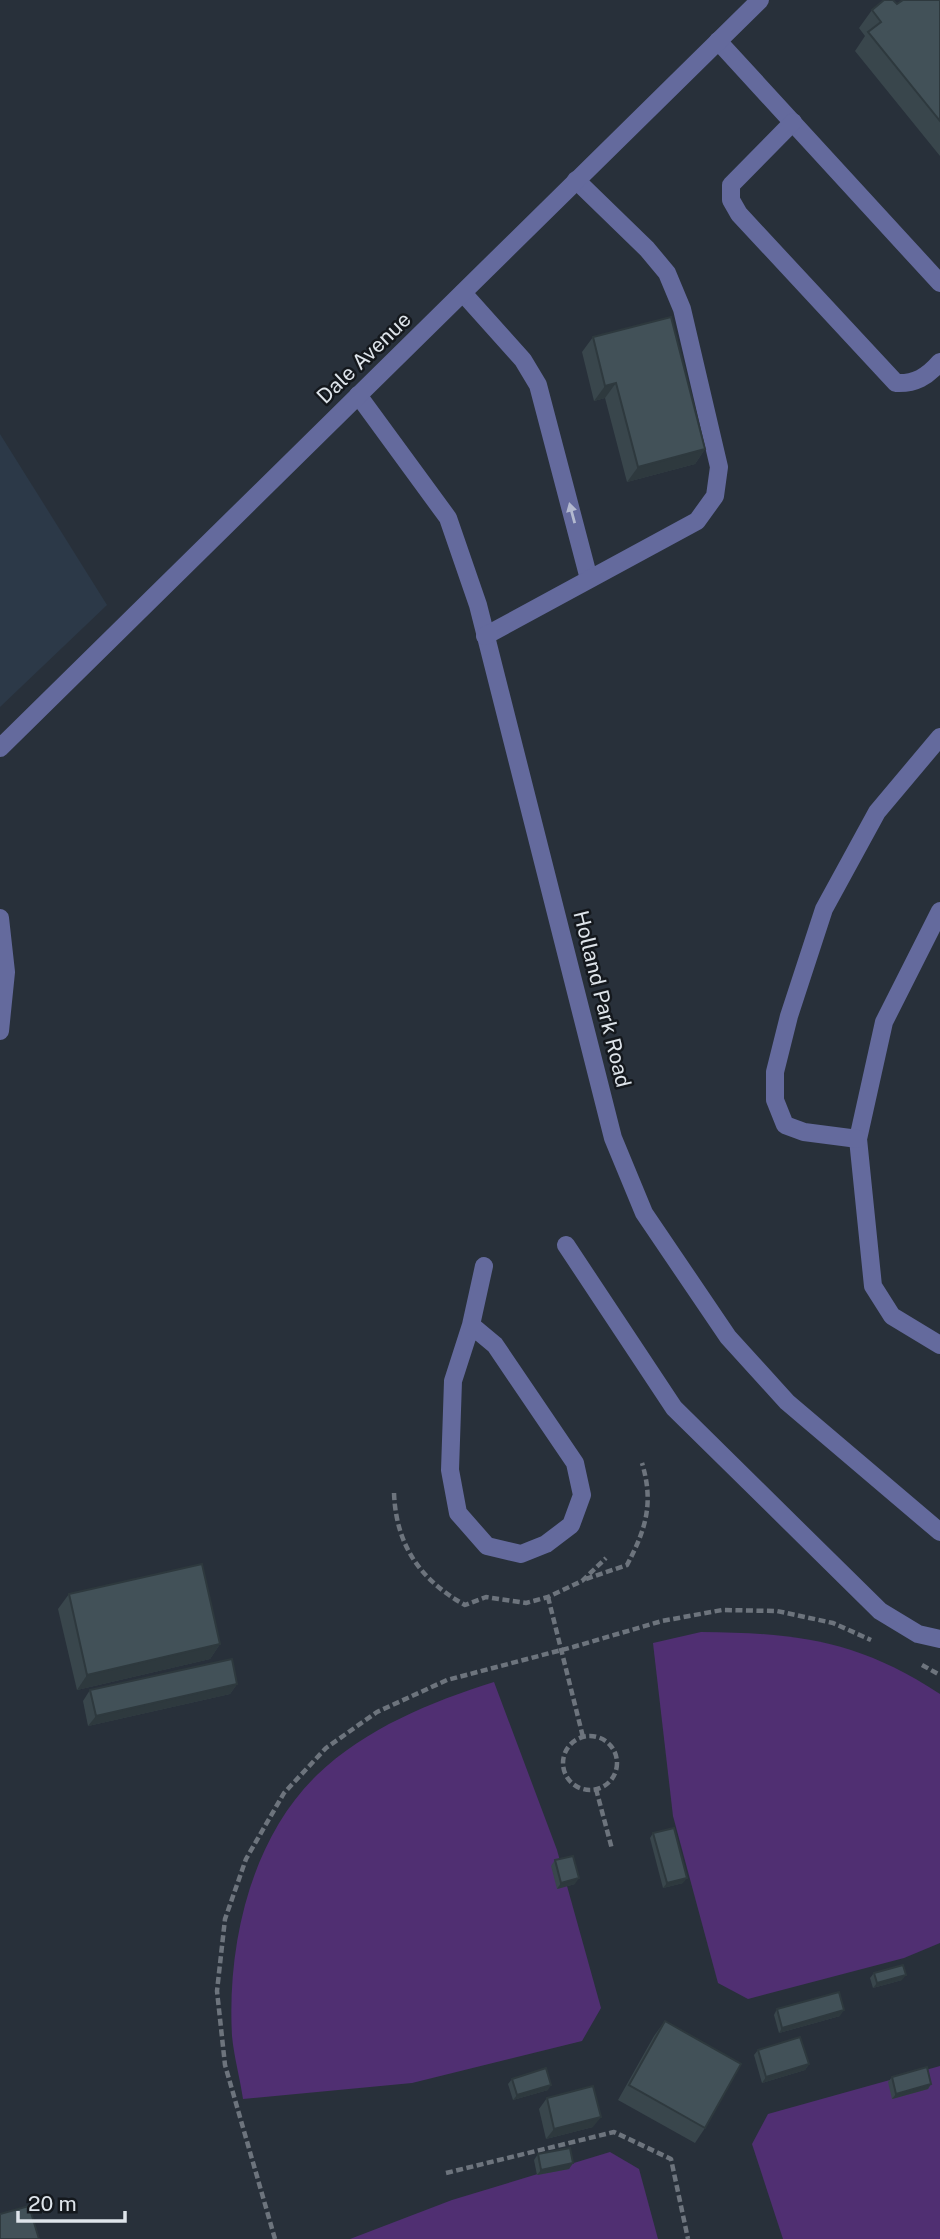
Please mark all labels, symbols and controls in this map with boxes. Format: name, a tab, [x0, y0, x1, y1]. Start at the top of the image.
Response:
street label: Dale Avenue	[311, 307, 416, 409]
one-way arrow	[566, 503, 576, 524]
street label: Holland Park Road	[568, 908, 637, 1090]
scale bar	[18, 2180, 124, 2224]
text: 20 m	[28, 2191, 77, 2216]

